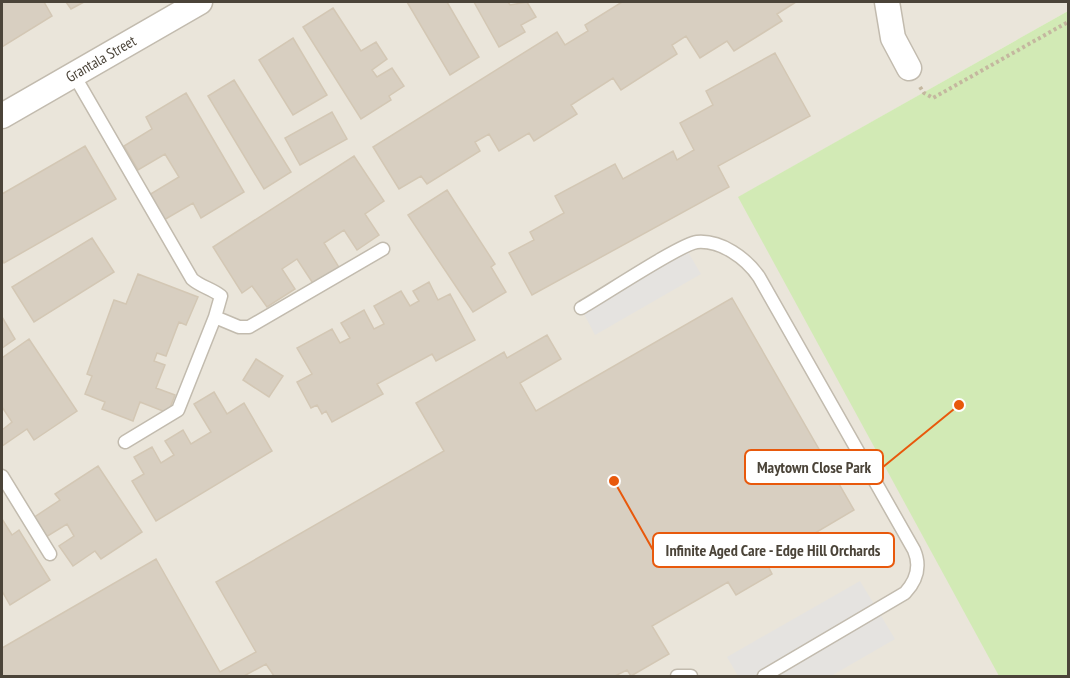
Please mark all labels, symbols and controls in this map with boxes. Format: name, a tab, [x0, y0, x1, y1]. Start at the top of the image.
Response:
street label: Grantala Street	[62, 31, 139, 86]
callout: Maytown Close Park	[745, 450, 883, 484]
text: Maytown Close Park	[757, 457, 871, 477]
callout: Infinite Aged Care - Edge Hill Orchards	[653, 533, 894, 567]
text: Infinite Aged Care - Edge Hill Orchards	[666, 540, 881, 560]

